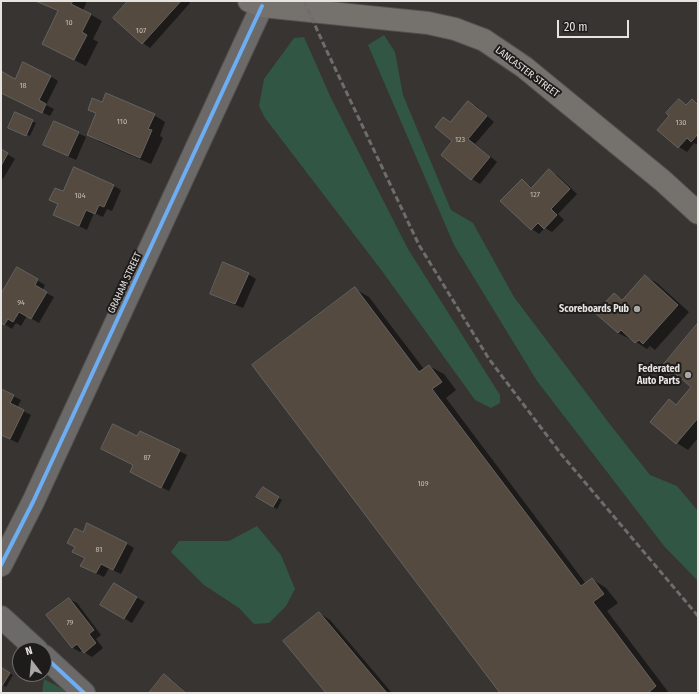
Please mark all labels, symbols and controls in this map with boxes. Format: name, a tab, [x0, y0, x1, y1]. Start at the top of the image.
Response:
scale bar	[559, 12, 631, 38]
house number: 10	[65, 18, 73, 28]
text: 20 m	[564, 20, 588, 34]
house number: 107	[136, 26, 146, 36]
street label: LANCASTER STREET	[493, 44, 561, 100]
house number: 18	[19, 81, 27, 91]
house number: 110	[117, 117, 127, 127]
house number: 130	[676, 118, 686, 128]
house number: 123	[455, 135, 465, 145]
house number: 127	[530, 190, 540, 200]
house number: 104	[74, 191, 86, 201]
street label: GRAHAM STREET	[106, 251, 144, 315]
house number: 94	[17, 298, 25, 308]
place label: Scoreboards Pub	[559, 303, 629, 315]
marker: Scoreboards Pub	[632, 304, 642, 314]
place label: Federated Auto Parts	[637, 363, 680, 386]
marker: Federated Auto Parts	[683, 370, 693, 380]
house number: 87	[143, 453, 151, 463]
house number: 109	[417, 479, 429, 489]
house number: 81	[96, 545, 102, 555]
house number: 79	[66, 618, 74, 628]
north arrow	[12, 642, 52, 682]
text: N	[24, 644, 34, 658]

